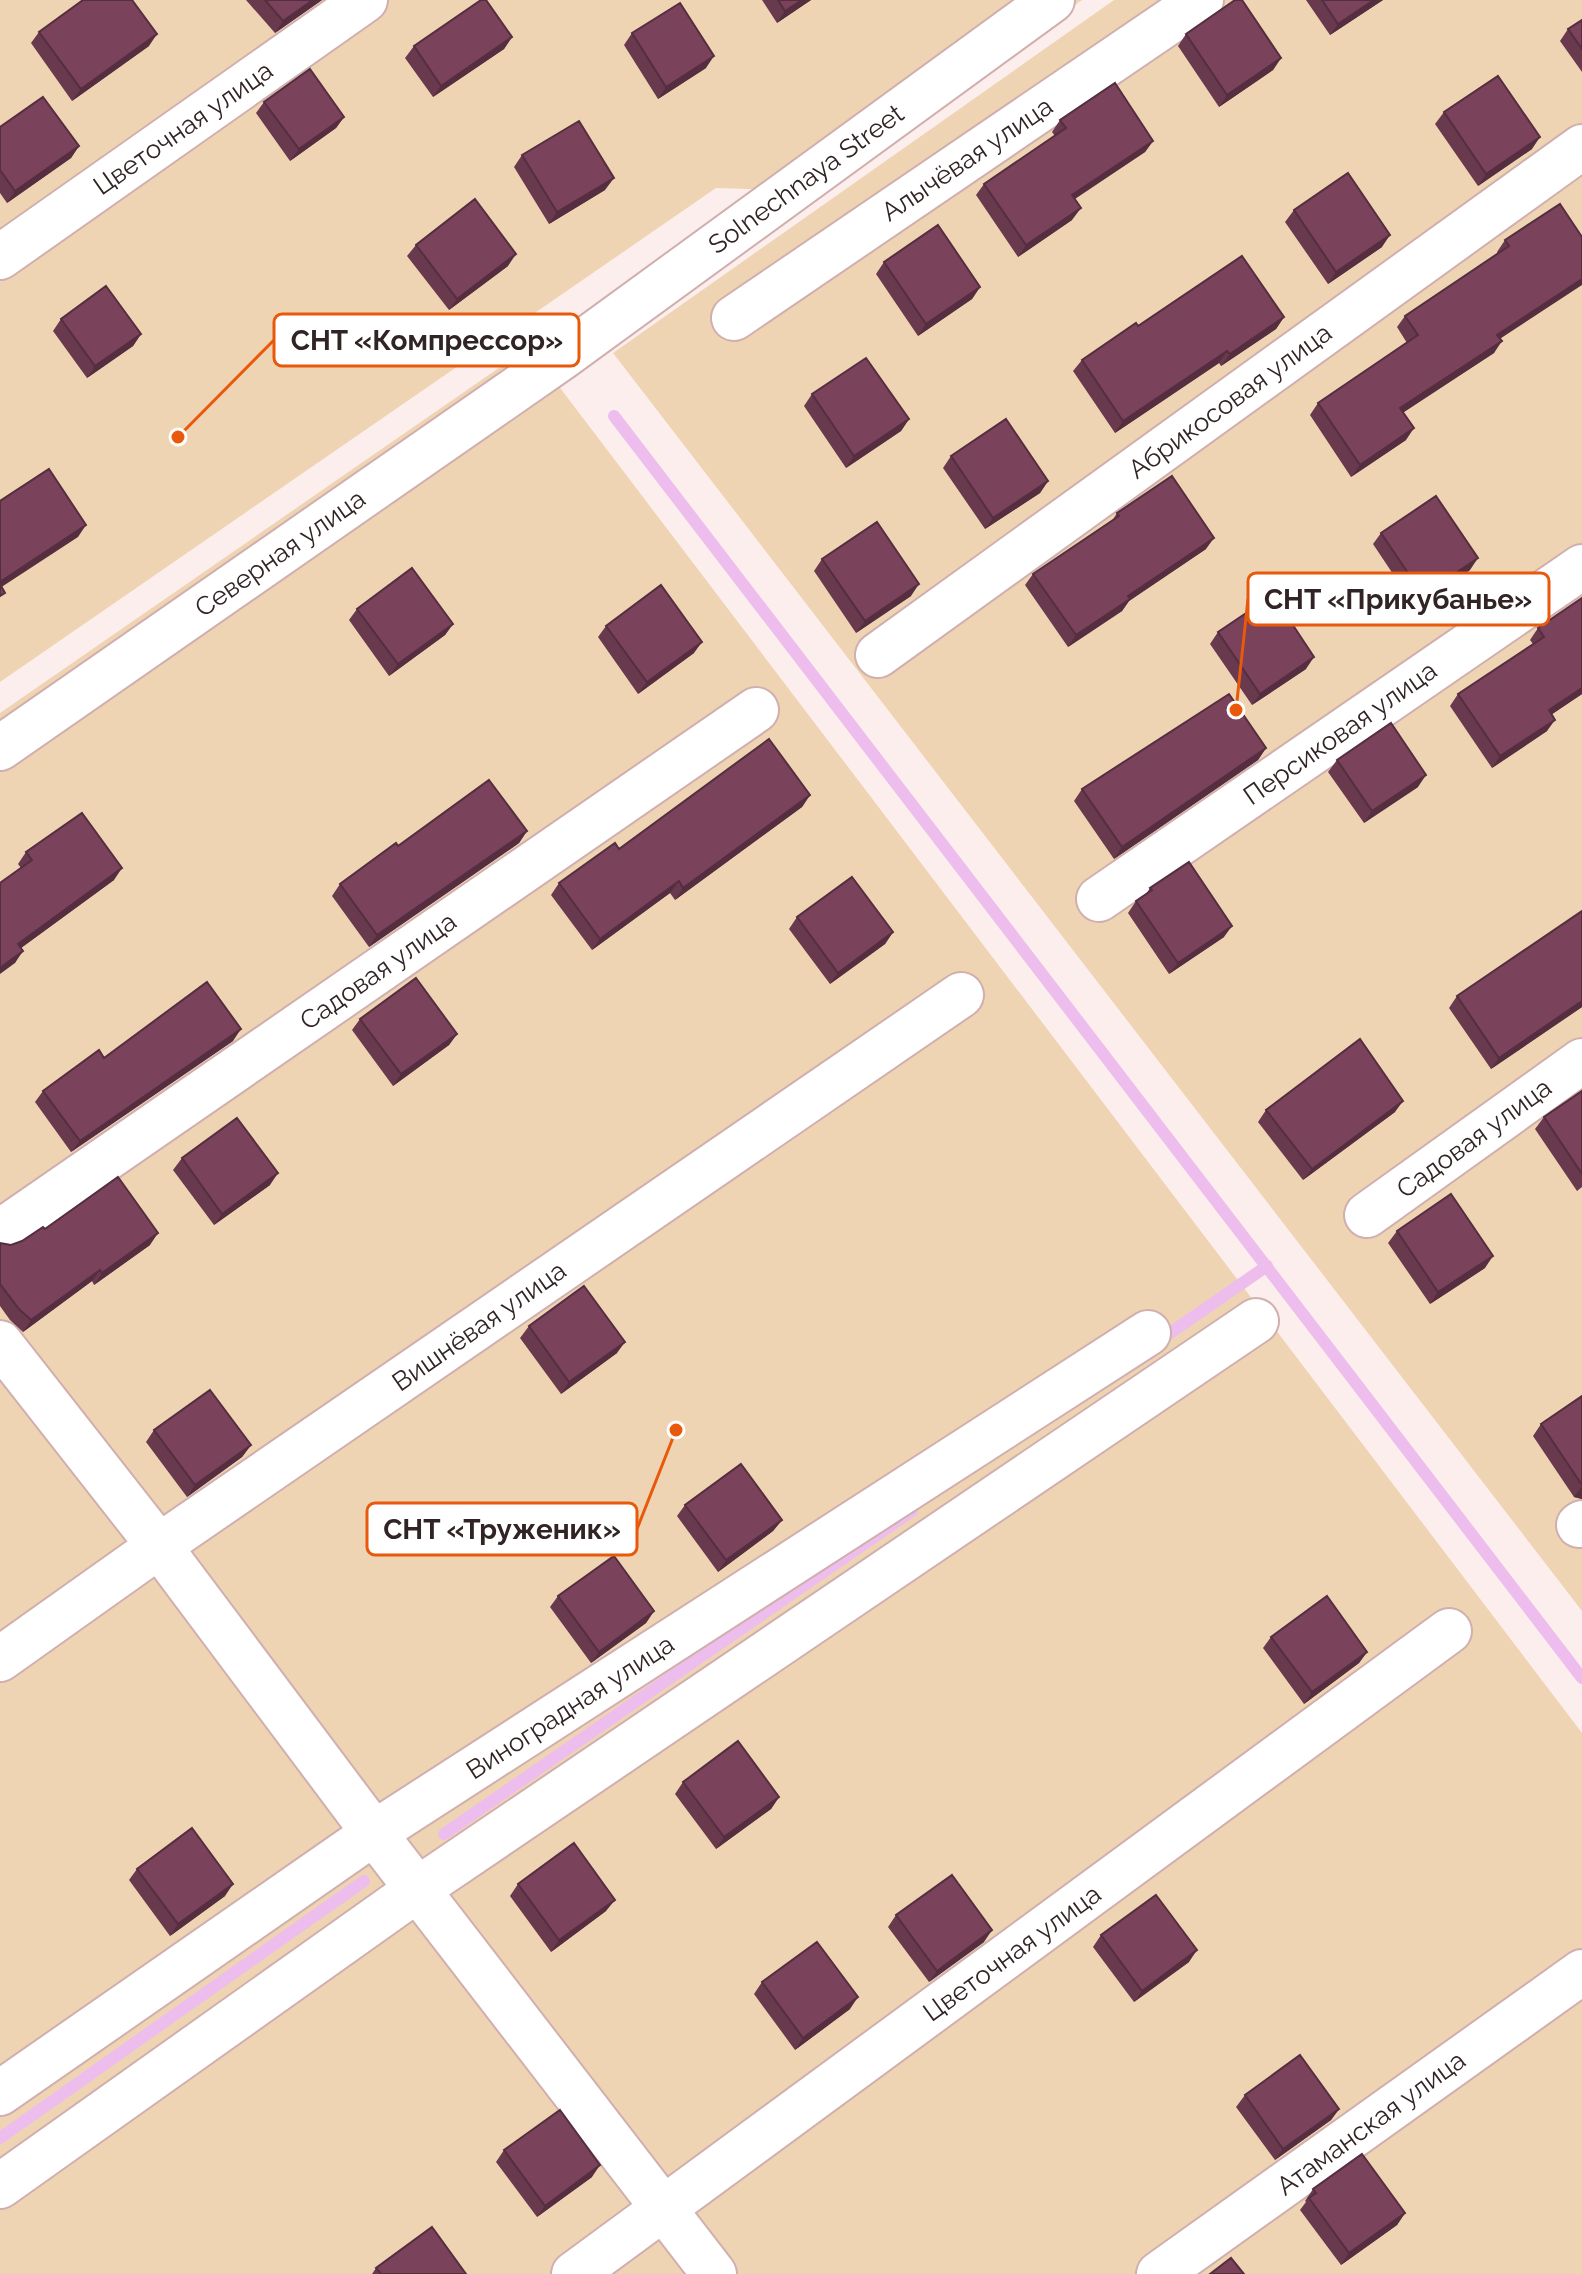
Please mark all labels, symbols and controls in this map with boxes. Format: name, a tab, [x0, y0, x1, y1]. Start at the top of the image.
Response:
street label: Цветочная улица	[88, 55, 278, 201]
street label: Алычёвая улица	[876, 91, 1058, 227]
street label: Solnechnaya Street	[703, 98, 910, 260]
callout: СНТ «Компрессор»	[274, 314, 579, 366]
street label: Абрикосовая улица	[1123, 317, 1337, 485]
text: СНТ «Компрессор»	[291, 324, 563, 357]
street label: Северная улица	[189, 483, 371, 623]
callout: СНТ «Прикубанье»	[1248, 573, 1549, 625]
text: СНТ «Прикубанье»	[1264, 583, 1532, 616]
street label: Персиковая улица	[1238, 655, 1442, 811]
street label: Садовая улица	[294, 906, 462, 1036]
street label: Садовая улица	[1391, 1072, 1557, 1204]
street label: Вишнёвая улица	[386, 1255, 572, 1397]
callout: СНТ «Труженик»	[367, 1503, 637, 1555]
text: СНТ «Труженик»	[383, 1513, 621, 1546]
street label: Виноградная улица	[461, 1629, 679, 1785]
street label: Цветочная улица	[918, 1879, 1106, 2027]
street label: Атаманская улица	[1271, 2045, 1471, 2201]

